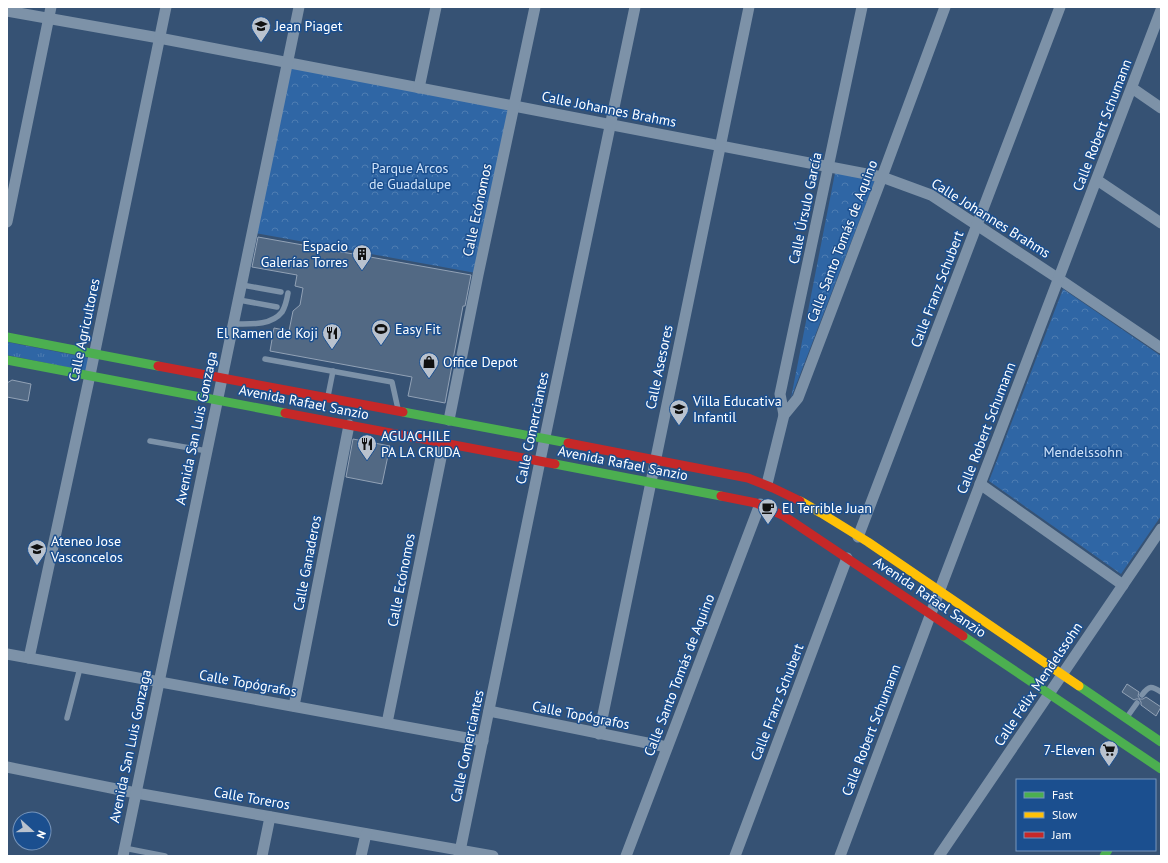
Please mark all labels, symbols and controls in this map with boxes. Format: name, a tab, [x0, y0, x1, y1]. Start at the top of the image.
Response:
school or university icon: Jean Piaget	[250, 15, 272, 43]
place label: Jean Piaget	[274, 17, 343, 35]
street label: Calle Robert Schumann	[1069, 57, 1135, 193]
street label: Calle Johannes Brahms	[540, 87, 678, 131]
street label: Calle Úrsulo García	[784, 150, 826, 265]
street label: Calle Santo Tomás de Aquino	[803, 157, 881, 325]
park label: Parque Arcos de Guadalupe	[369, 159, 451, 193]
street label: Calle Ecónomos	[458, 162, 496, 258]
street label: Calle Johannes Brahms	[928, 174, 1054, 262]
street label: Calle Franz Schubert	[906, 228, 968, 350]
place label: Espacio Galerías Torres	[261, 237, 348, 271]
building icon: Espacio Galerías Torres	[351, 243, 373, 271]
street label: Calle Agricultores	[64, 277, 104, 383]
sports icon: Easy Fit	[370, 318, 392, 346]
place label: Easy Fit	[395, 320, 441, 338]
restaurant icon: El Ramen de Koji	[321, 322, 343, 350]
street label: Calle Asesores	[641, 323, 677, 411]
place label: El Ramen de Koji	[216, 324, 318, 342]
street label: Avenida San Luis Gonzaga	[171, 350, 221, 506]
shop icon: Office Depot	[418, 351, 440, 379]
place label: Office Depot	[443, 353, 518, 371]
street label: Calle Robert Schumann	[953, 360, 1019, 496]
street label: Calle Comerciantes	[511, 370, 553, 486]
street label: Avenida Rafael Sanzio	[237, 381, 371, 423]
place label: Villa Educativa Infantil	[692, 392, 782, 426]
school or university icon: Villa Educativa Infantil	[668, 398, 690, 426]
place label: AGUACHILE PA LA CRUDA	[381, 427, 461, 461]
restaurant icon: AGUACHILE PA LA CRUDA	[356, 433, 378, 461]
street label: Avenida Rafael Sanzio	[556, 442, 690, 484]
park label: Mendelssohn	[1043, 443, 1123, 461]
cafe icon: El Terrible Juan	[757, 497, 779, 525]
place label: El Terrible Juan	[782, 499, 872, 517]
street label: Calle Ganaderos	[289, 514, 325, 612]
place label: Ateneo Jose Vasconcelos	[50, 532, 123, 566]
street label: Calle Ecónomos	[383, 532, 419, 628]
school or university icon: Ateneo Jose Vasconcelos	[26, 538, 48, 566]
street label: Avenida Rafael Sanzio	[870, 553, 990, 641]
street label: Calle Santo Tomás de Aquino	[640, 591, 718, 759]
street label: Calle Félix Mendelssohn	[990, 619, 1086, 749]
street label: Calle Franz Schubert	[746, 641, 808, 763]
street label: Calle Robert Schumann	[838, 662, 904, 798]
street label: Calle Topógrafos	[198, 666, 298, 700]
street label: Avenida San Luis Gonzaga	[105, 668, 155, 824]
street label: Calle Comerciantes	[446, 688, 488, 804]
street label: Calle Topógrafos	[531, 697, 631, 733]
supermarket icon: 7-Eleven	[1098, 739, 1120, 767]
place label: 7-Eleven	[1043, 741, 1095, 759]
legend	[1016, 779, 1156, 851]
street label: Calle Toreros	[213, 782, 291, 814]
text: Fast	[1052, 787, 1073, 802]
text: Slow	[1052, 807, 1077, 822]
north arrow	[12, 811, 52, 851]
text: Jam	[1051, 827, 1071, 842]
text: N	[34, 829, 49, 840]

